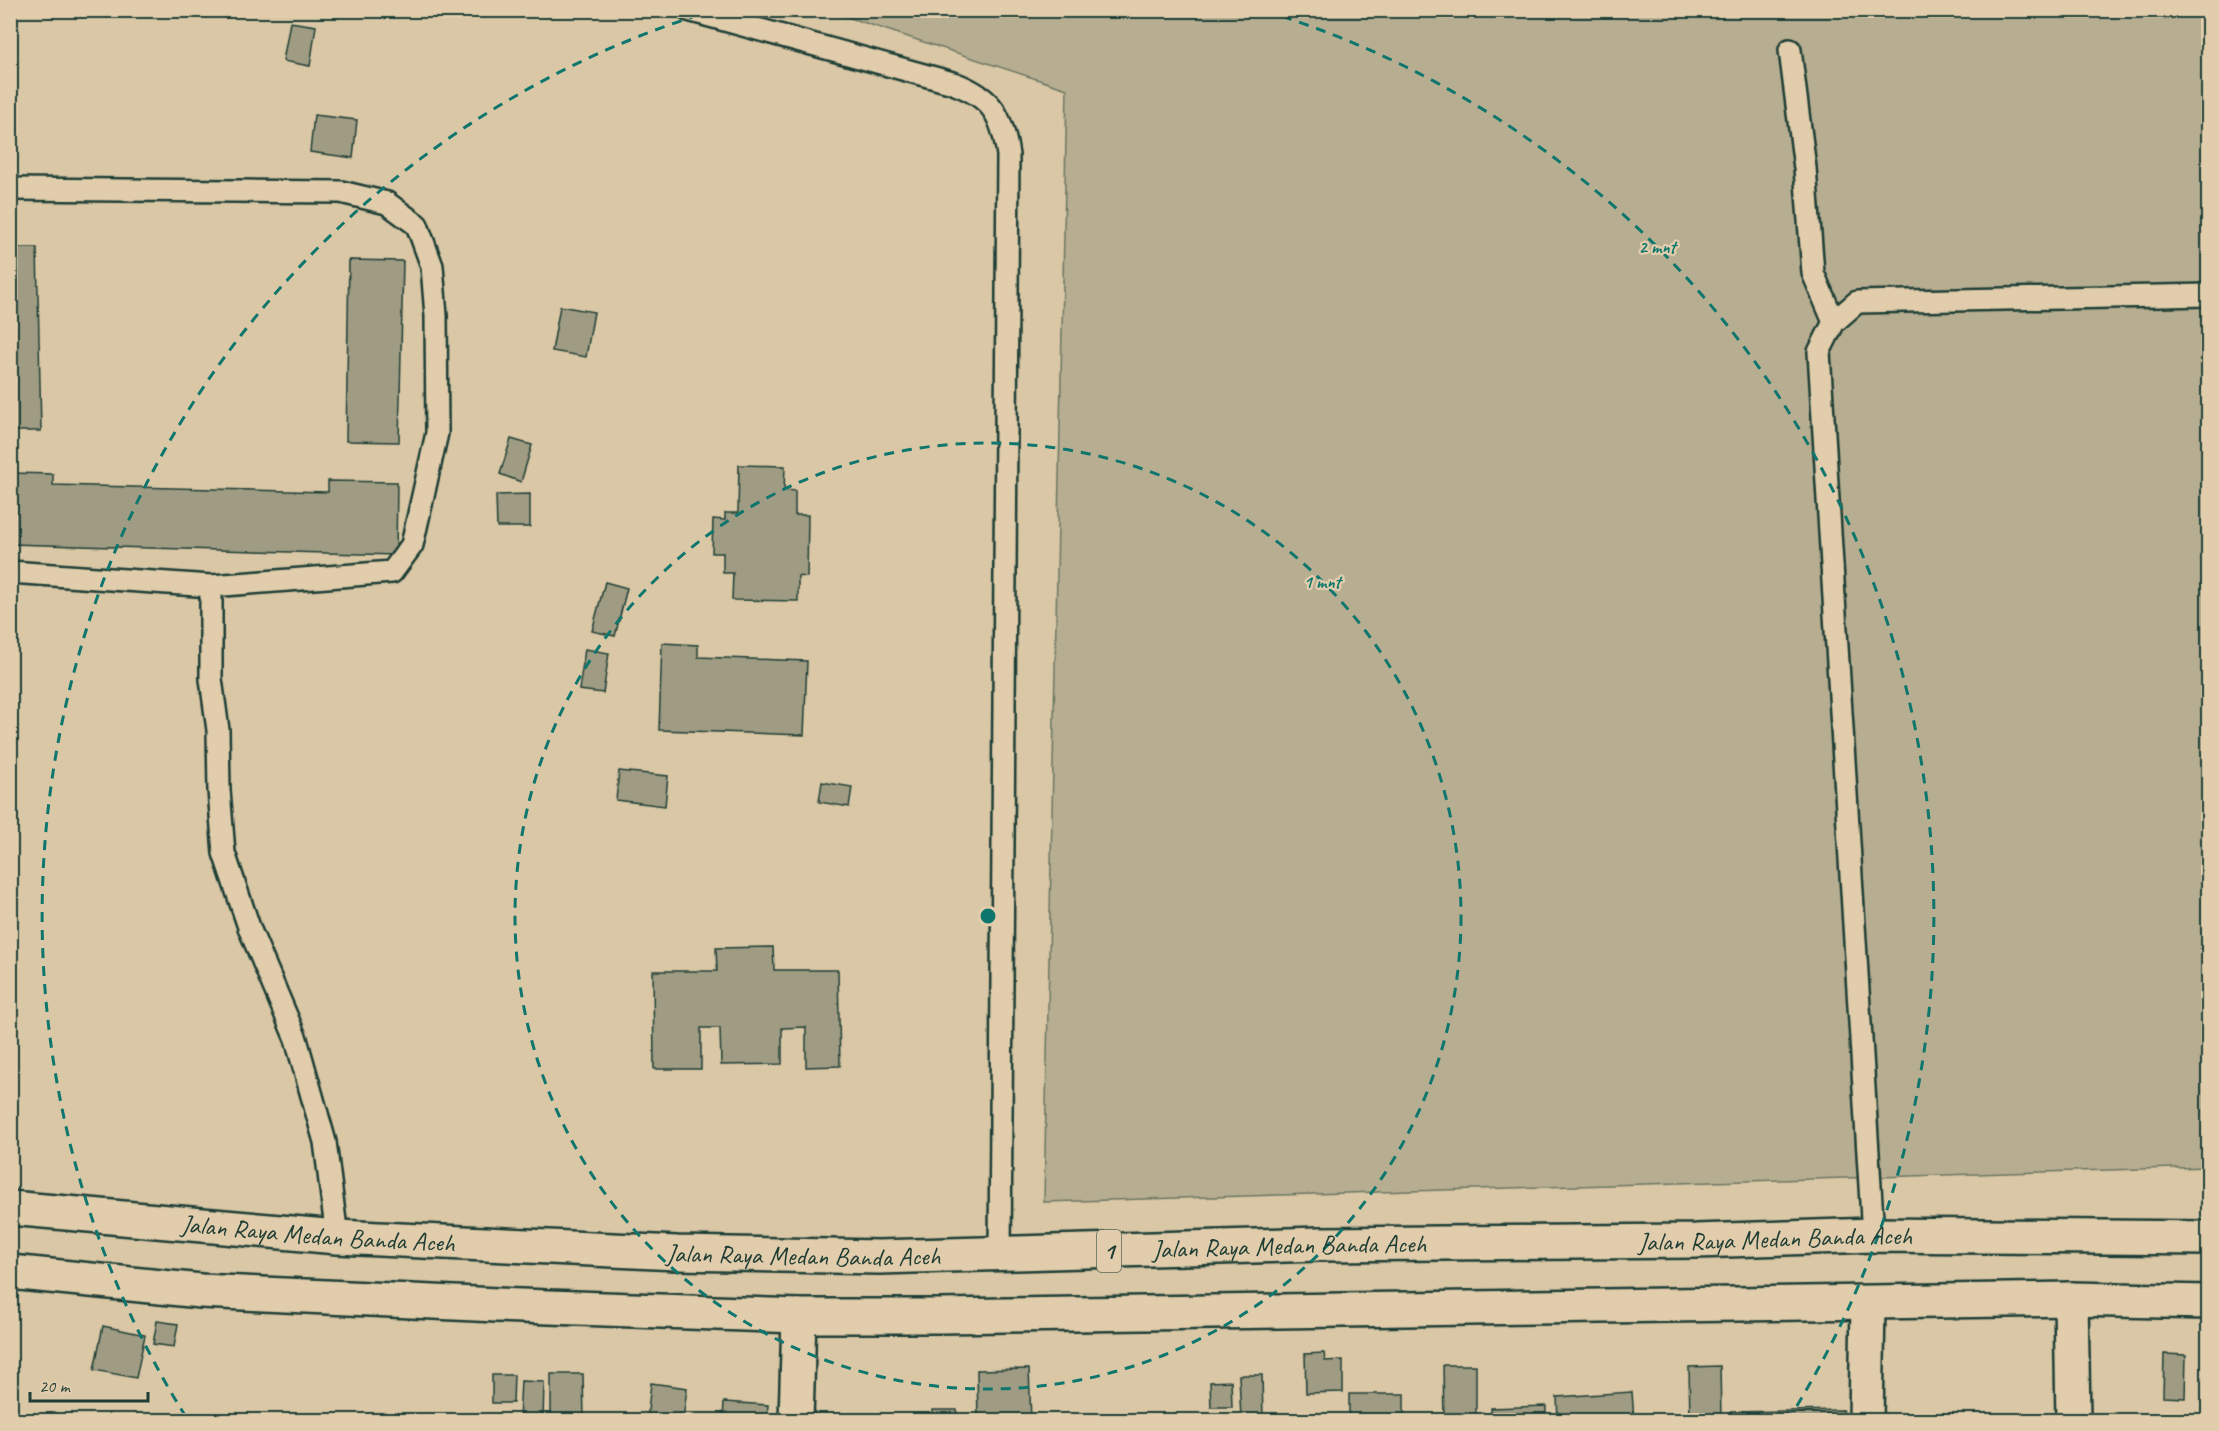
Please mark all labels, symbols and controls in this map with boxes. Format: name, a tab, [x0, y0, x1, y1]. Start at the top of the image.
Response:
text: 2 mnt	[1639, 236, 1678, 258]
text: 1 mnt	[1304, 571, 1343, 593]
centre of rings	[978, 906, 998, 926]
street label: Jalan Raya Medan Banda Aceh	[178, 1207, 457, 1260]
street label: Jalan Raya Medan Banda Aceh	[1636, 1219, 1913, 1258]
street label: Jalan Raya Medan Banda Aceh	[1150, 1227, 1428, 1266]
road number: 1	[1097, 1230, 1121, 1272]
street label: Jalan Raya Medan Banda Aceh	[663, 1236, 942, 1274]
scale bar	[30, 1365, 148, 1403]
text: 20 m	[39, 1375, 72, 1397]

